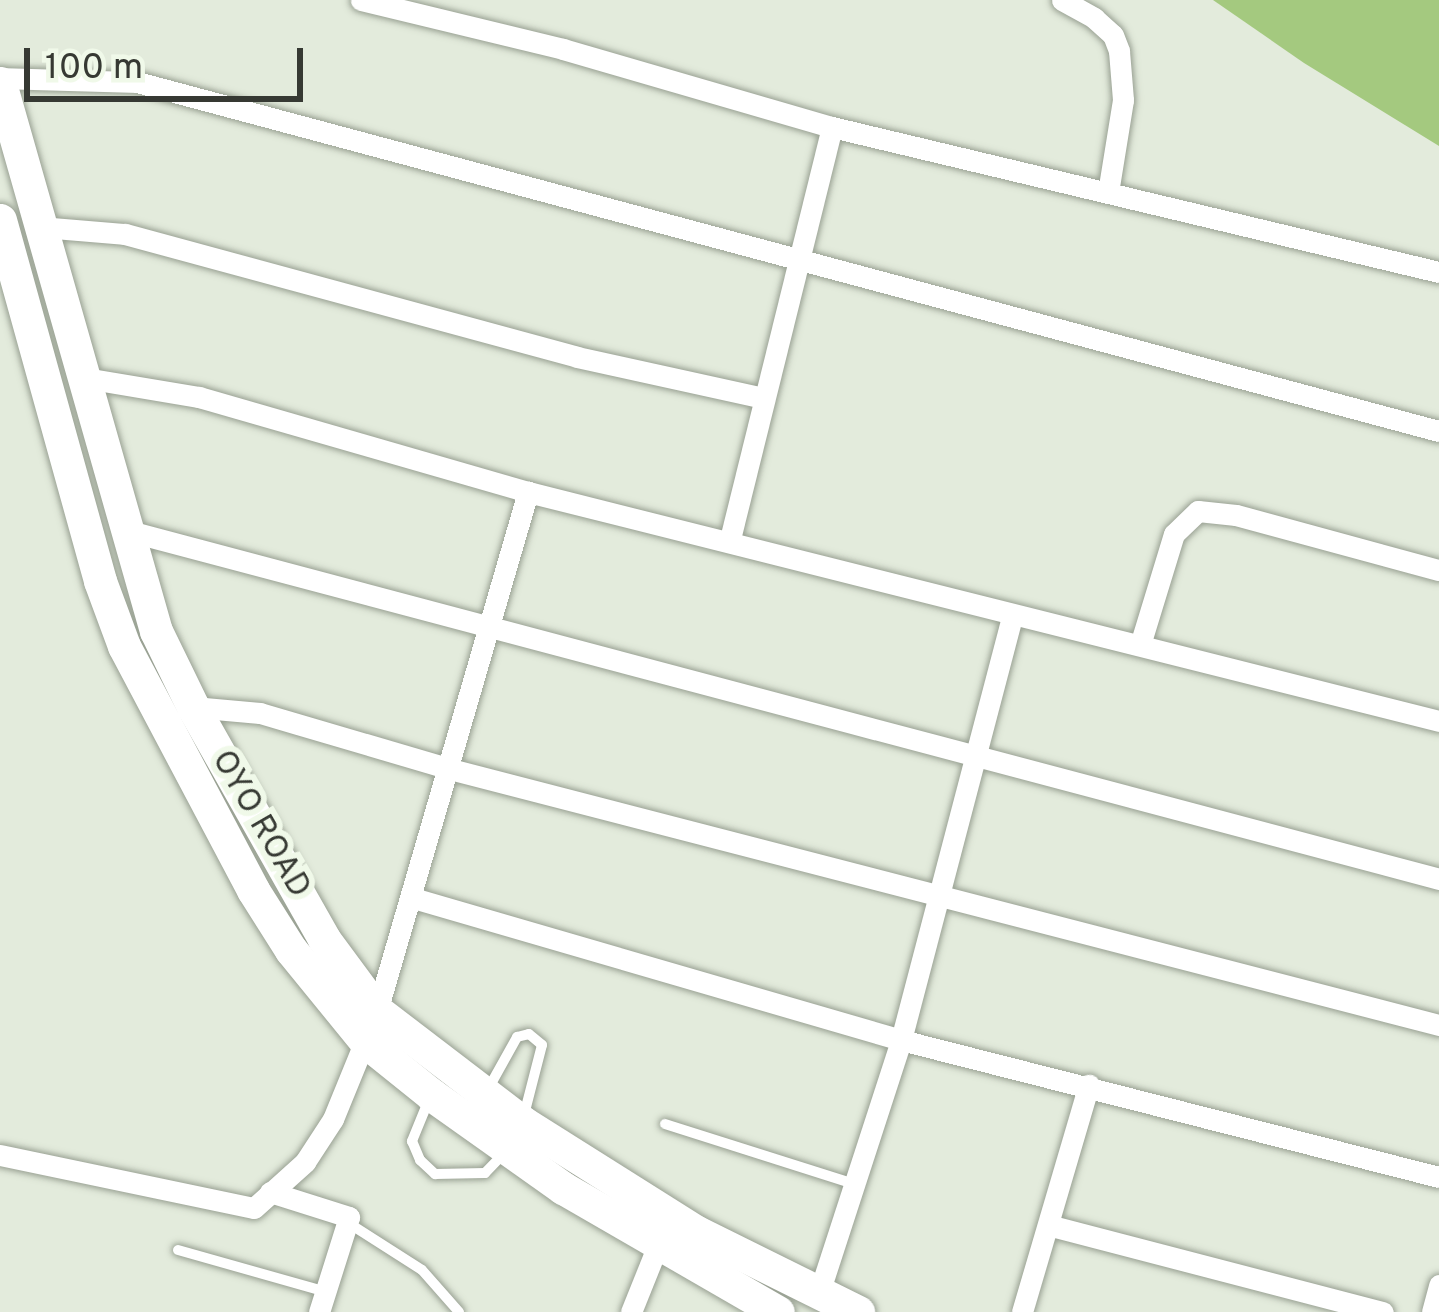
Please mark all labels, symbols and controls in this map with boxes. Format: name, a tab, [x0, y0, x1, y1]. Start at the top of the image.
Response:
scale bar	[30, 24, 309, 98]
text: 100 m	[45, 46, 143, 92]
street label: OYO ROAD	[201, 744, 317, 906]

